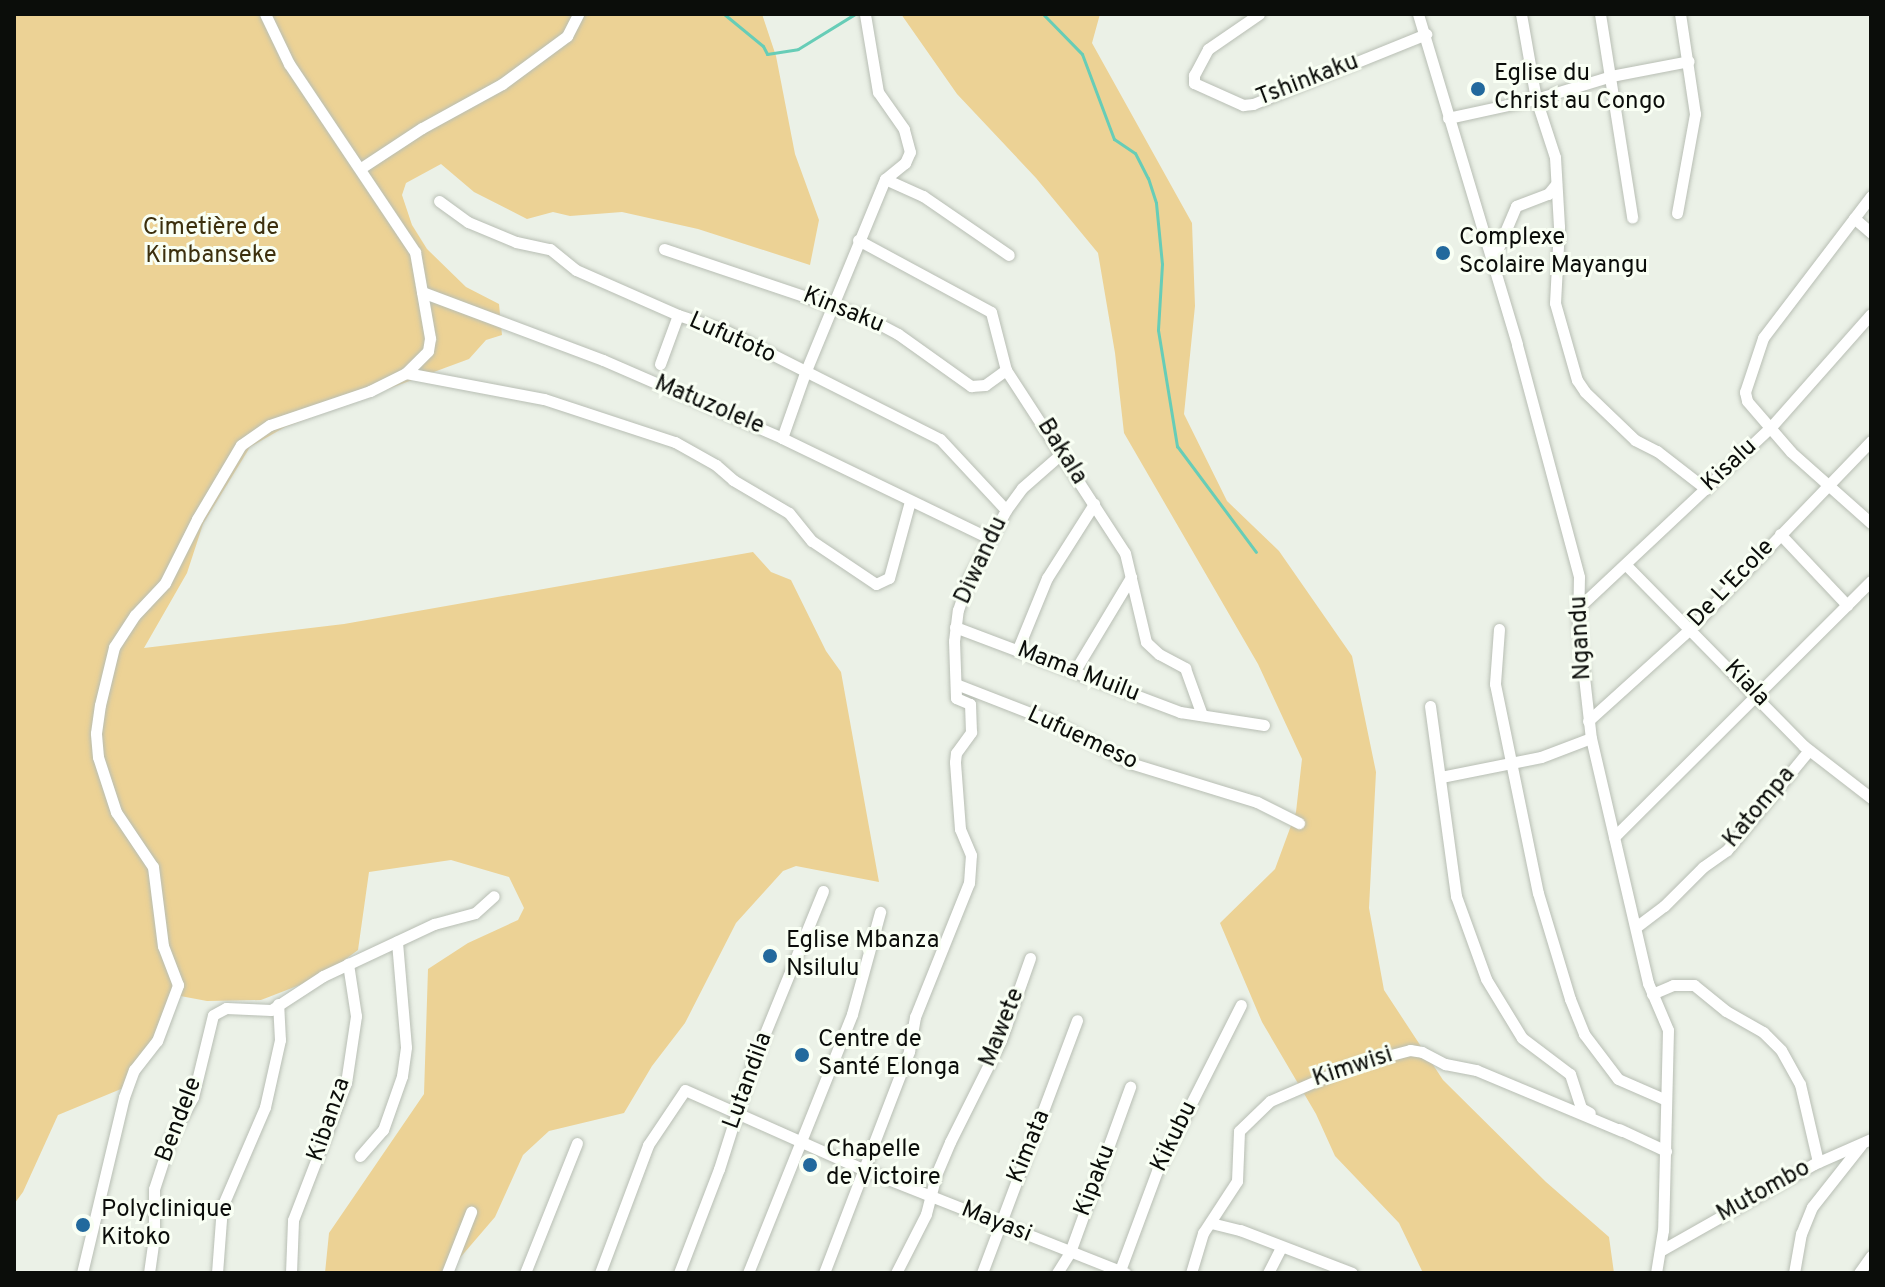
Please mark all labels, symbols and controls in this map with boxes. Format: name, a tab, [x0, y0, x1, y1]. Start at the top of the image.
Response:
street label: Tshinkaku	[1253, 48, 1363, 114]
place label: Eglise du Christ au Congo	[1494, 61, 1666, 117]
marker: Eglise du Christ au Congo	[1469, 80, 1487, 98]
park label: Cimetière de Kimbanseke	[143, 215, 279, 271]
place label: Complexe Scolaire Mayangu	[1459, 225, 1648, 281]
marker: Complexe Scolaire Mayangu	[1434, 244, 1452, 262]
street label: Kinsaku	[798, 282, 888, 340]
street label: Lufutoto	[684, 307, 780, 371]
street label: Matuzolele	[650, 370, 768, 442]
street label: Bakala	[1030, 414, 1092, 490]
street label: Kisalu	[1696, 433, 1764, 499]
street label: Diwandu	[949, 513, 1015, 609]
street label: De L'Ecole	[1683, 534, 1781, 634]
street label: Ngandu	[1565, 595, 1599, 681]
street label: Mama Muilu	[1013, 636, 1143, 710]
street label: Kiala	[1717, 655, 1775, 713]
street label: Lufuemeso	[1022, 701, 1142, 777]
street label: Katompa	[1718, 762, 1802, 854]
place label: Eglise Mbanza Nsilulu	[786, 928, 939, 984]
marker: Eglise Mbanza Nsilulu	[761, 947, 779, 965]
street label: Mawete	[974, 984, 1032, 1072]
place label: Centre de Santé Elonga	[818, 1027, 960, 1083]
street label: Lutandila	[718, 1029, 780, 1133]
street label: Kimwisi	[1309, 1042, 1397, 1094]
marker: Centre de Santé Elonga	[793, 1046, 811, 1064]
street label: Bendele	[151, 1073, 209, 1167]
street label: Kibanza	[302, 1074, 358, 1166]
street label: Kikubu	[1146, 1097, 1204, 1177]
street label: Kimata	[1002, 1106, 1058, 1188]
place label: Chapelle de Victoire	[826, 1137, 942, 1193]
street label: Kipaku	[1069, 1141, 1123, 1221]
street label: Mutombo	[1712, 1155, 1816, 1229]
marker: Chapelle de Victoire	[801, 1156, 819, 1174]
street label: Mayasi	[957, 1196, 1035, 1250]
place label: Polyclinique Kitoko	[101, 1197, 232, 1253]
marker: Polyclinique Kitoko	[72, 1214, 94, 1236]

